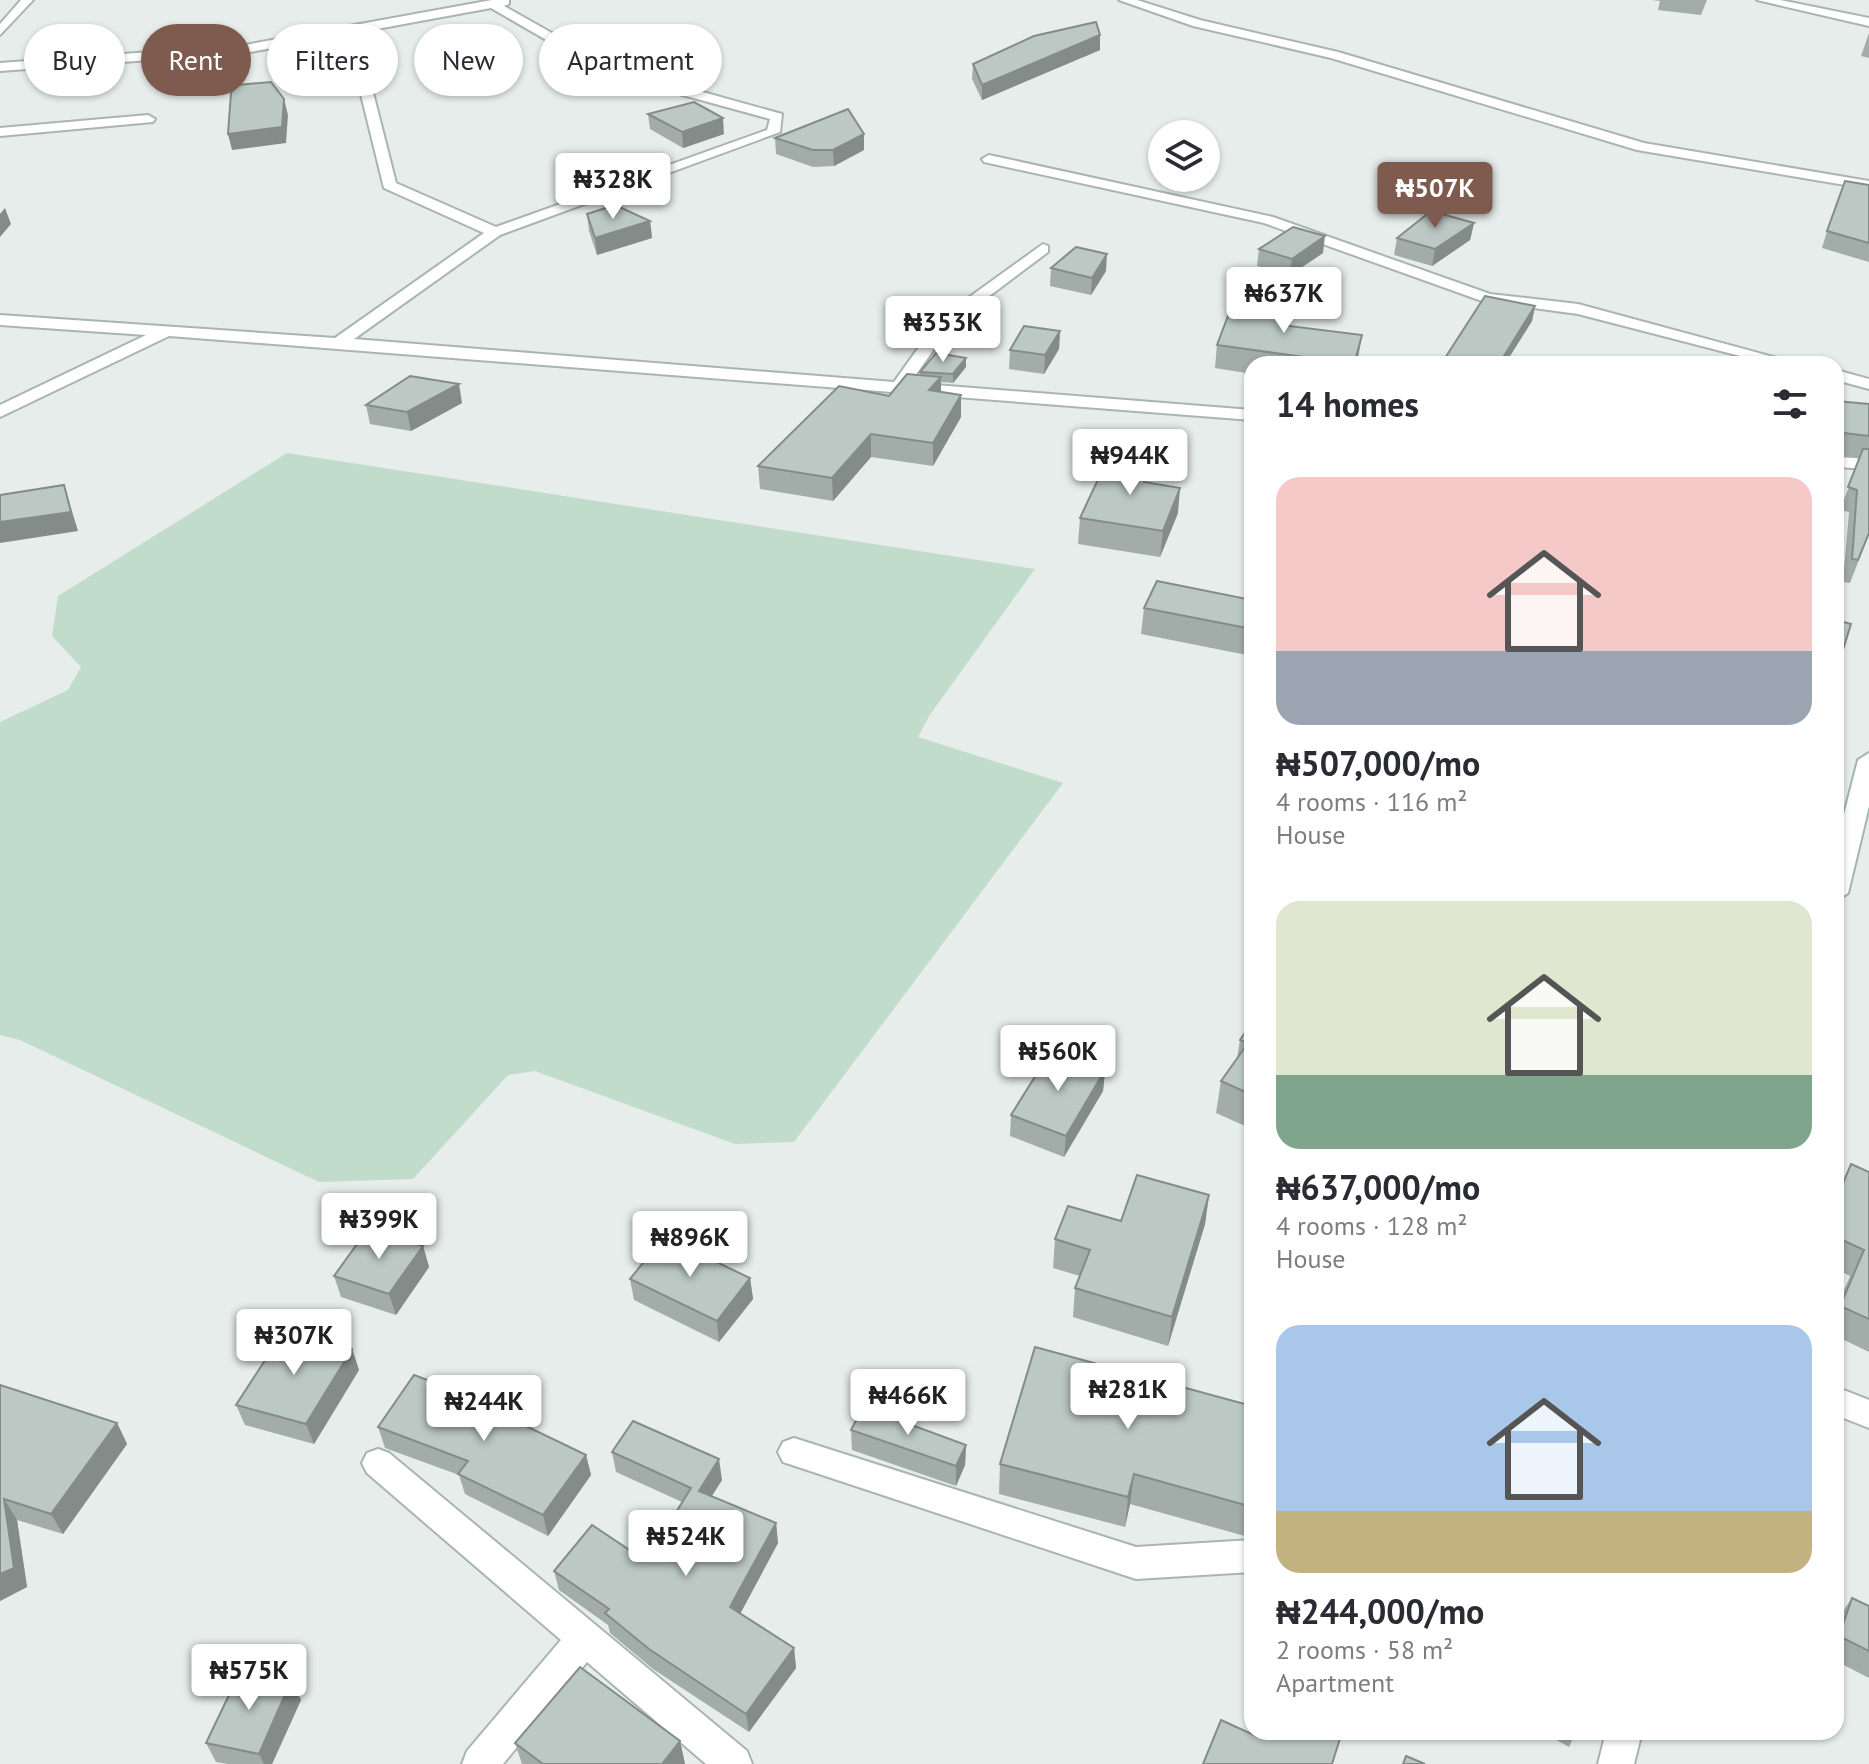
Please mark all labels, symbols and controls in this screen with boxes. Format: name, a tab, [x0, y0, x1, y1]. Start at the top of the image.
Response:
chip: Buy	[24, 24, 125, 96]
chip: Rent	[141, 24, 251, 96]
chip: Filters	[267, 24, 398, 96]
chip: New	[414, 24, 523, 96]
chip: Apartment	[539, 24, 722, 96]
map controls	[1148, 120, 1220, 192]
button: layers	[1148, 120, 1220, 192]
pin: ₦328K	[557, 153, 669, 221]
text: ₦328K	[573, 162, 653, 195]
pin: ₦507K	[1379, 162, 1491, 230]
text: ₦507K	[1395, 171, 1475, 204]
pin: ₦637K	[1228, 267, 1340, 335]
text: ₦637K	[1244, 276, 1324, 309]
pin: ₦353K	[887, 296, 999, 364]
text: ₦353K	[903, 305, 983, 338]
text: 14 homes	[1276, 382, 1419, 426]
icon: filters	[1768, 382, 1812, 426]
pin: ₦944K	[1074, 429, 1186, 497]
text: ₦944K	[1090, 438, 1170, 471]
icon: home	[1472, 529, 1616, 673]
text: ₦507,000/mo	[1276, 741, 1480, 785]
text: 4 rooms · 116 m²	[1276, 785, 1468, 818]
text: House	[1276, 818, 1346, 851]
icon: home	[1472, 953, 1616, 1097]
pin: ₦560K	[1002, 1025, 1114, 1093]
text: ₦560K	[1018, 1034, 1098, 1067]
text: ₦637,000/mo	[1276, 1165, 1480, 1209]
pin: ₦399K	[323, 1193, 435, 1261]
text: ₦399K	[339, 1202, 419, 1235]
text: 4 rooms · 128 m²	[1276, 1209, 1468, 1242]
pin: ₦896K	[634, 1211, 746, 1279]
text: ₦896K	[650, 1220, 730, 1253]
text: House	[1276, 1242, 1346, 1275]
pin: ₦307K	[238, 1309, 350, 1377]
text: ₦307K	[254, 1318, 334, 1351]
pin: ₦281K	[1072, 1363, 1184, 1431]
pin: ₦466K	[852, 1369, 964, 1437]
text: ₦281K	[1088, 1372, 1168, 1405]
pin: ₦244K	[428, 1375, 540, 1443]
icon: home	[1472, 1377, 1616, 1521]
text: ₦466K	[868, 1378, 948, 1411]
text: ₦244K	[444, 1384, 524, 1417]
pin: ₦524K	[630, 1510, 742, 1578]
text: ₦524K	[646, 1519, 726, 1552]
text: ₦244,000/mo	[1276, 1589, 1484, 1633]
text: 2 rooms · 58 m²	[1276, 1633, 1453, 1666]
pin: ₦575K	[193, 1644, 305, 1712]
text: ₦575K	[209, 1653, 289, 1686]
text: Apartment	[1276, 1666, 1394, 1699]

